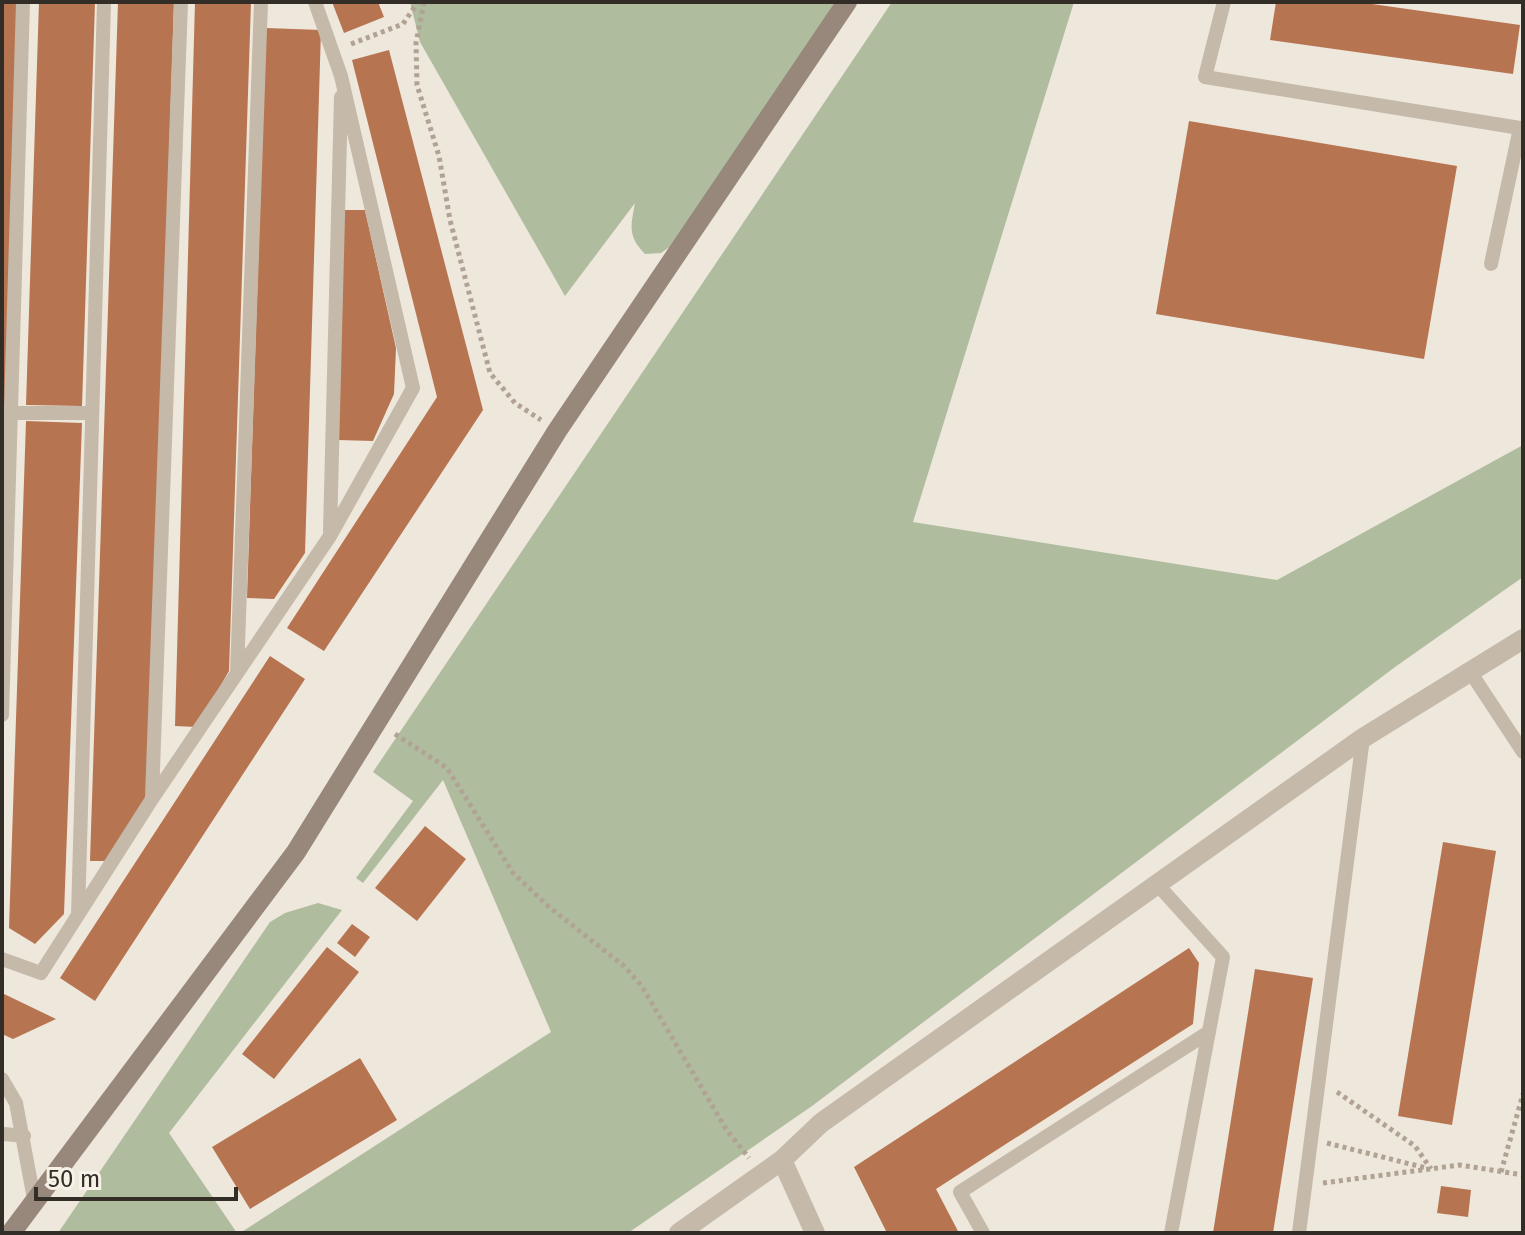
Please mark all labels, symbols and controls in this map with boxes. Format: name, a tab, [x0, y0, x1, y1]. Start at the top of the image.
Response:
scale bar	[36, 1151, 236, 1201]
text: 50 m	[48, 1165, 100, 1193]

